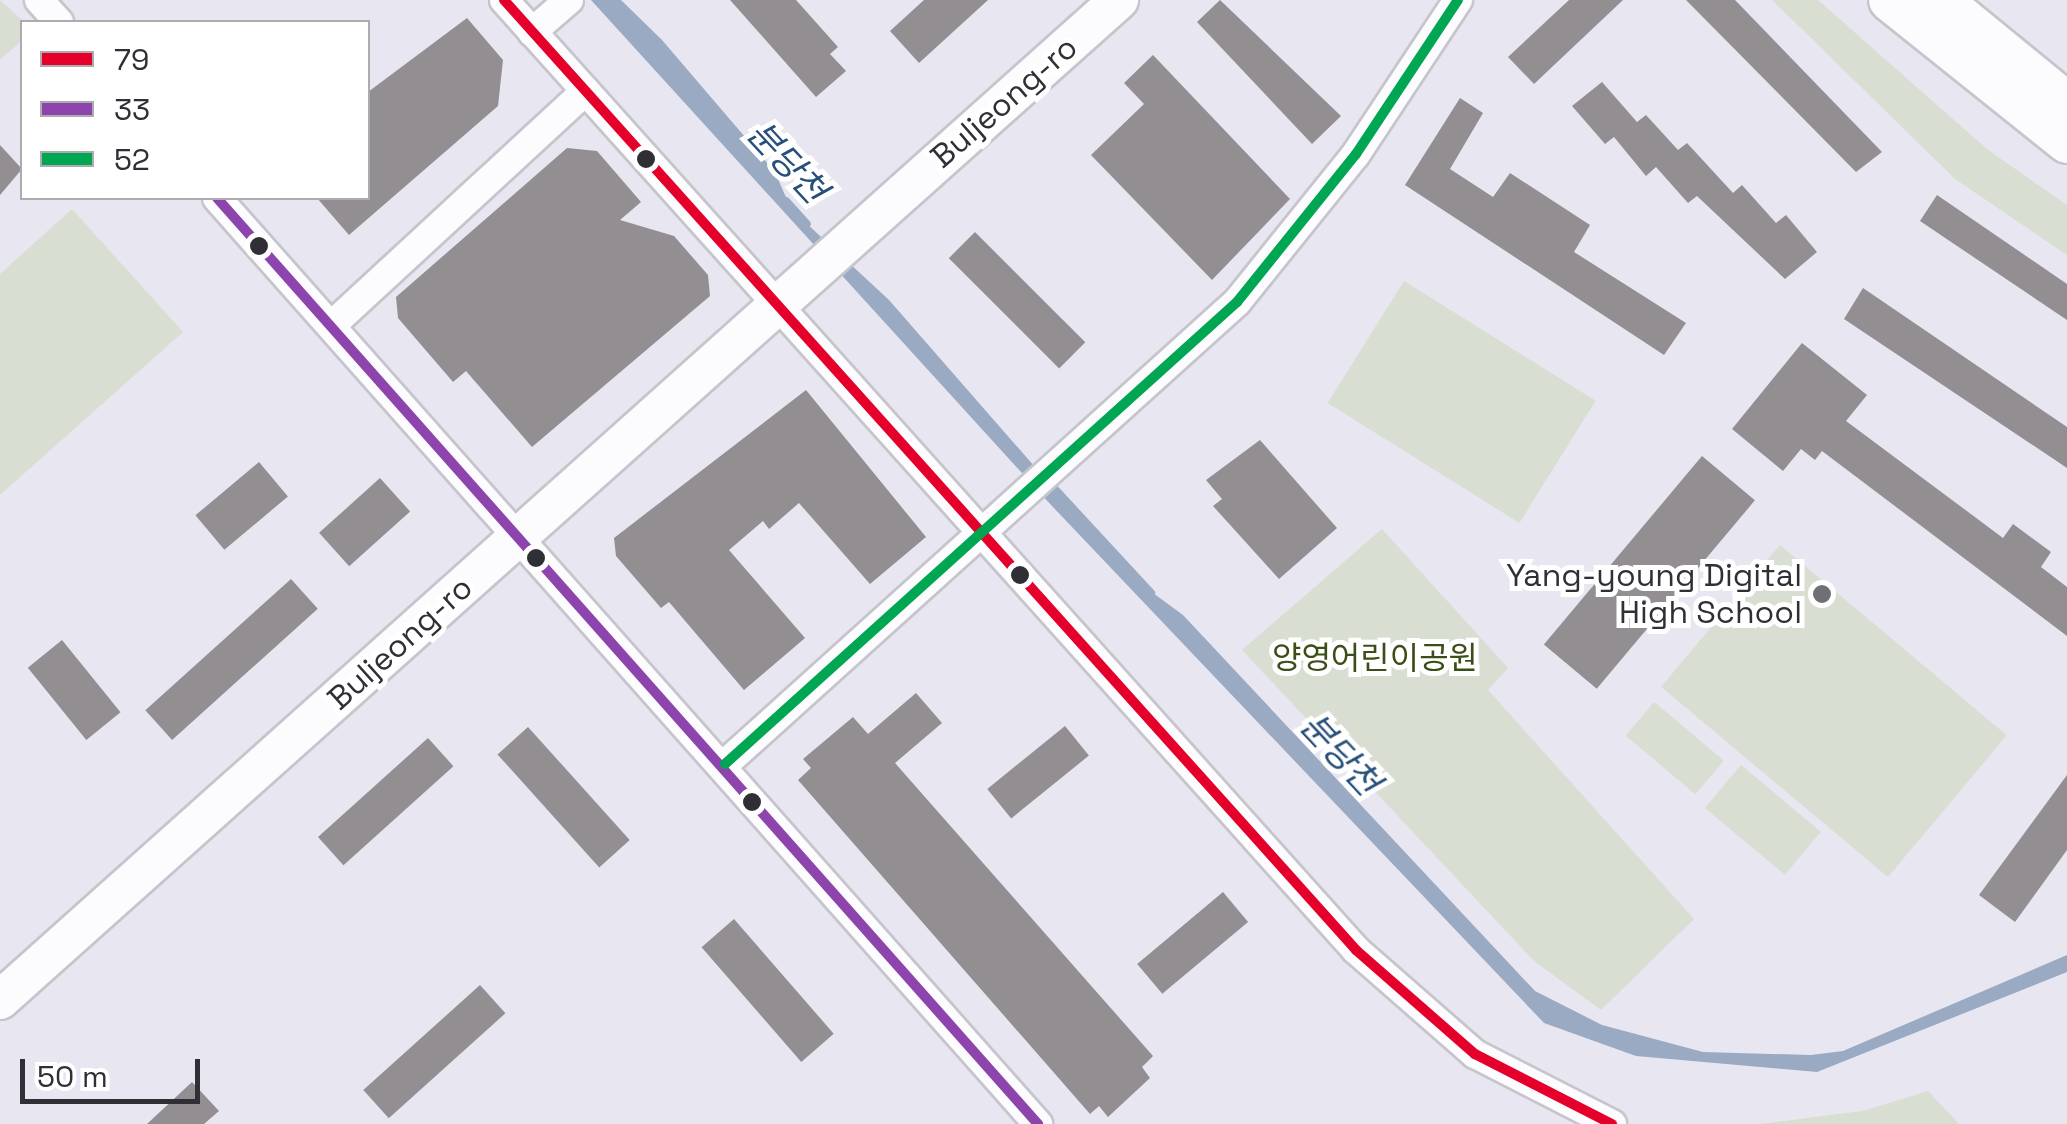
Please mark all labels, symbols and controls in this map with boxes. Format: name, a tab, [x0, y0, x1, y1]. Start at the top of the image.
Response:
legend	[20, 20, 370, 200]
street label: Buljeong-ro	[923, 28, 1085, 176]
text: 79	[114, 40, 149, 79]
text: 33	[114, 90, 150, 129]
water label: 분당천	[739, 112, 835, 212]
text: 52	[114, 140, 150, 179]
unlabelled marker	[636, 149, 656, 169]
unlabelled marker	[249, 236, 269, 256]
unlabelled marker	[526, 548, 546, 568]
place label: Yang-young Digital High School	[1506, 557, 1802, 632]
unlabelled marker	[1010, 565, 1030, 585]
street label: Buljeong-ro	[320, 568, 480, 718]
marker: Yang-young Digital High School	[1811, 583, 1833, 605]
park label: 양영어린이공원	[1272, 639, 1478, 677]
water label: 분당천	[1292, 704, 1388, 804]
unlabelled marker	[742, 792, 762, 812]
scale bar	[25, 1039, 205, 1101]
text: 50 m	[37, 1057, 108, 1096]

